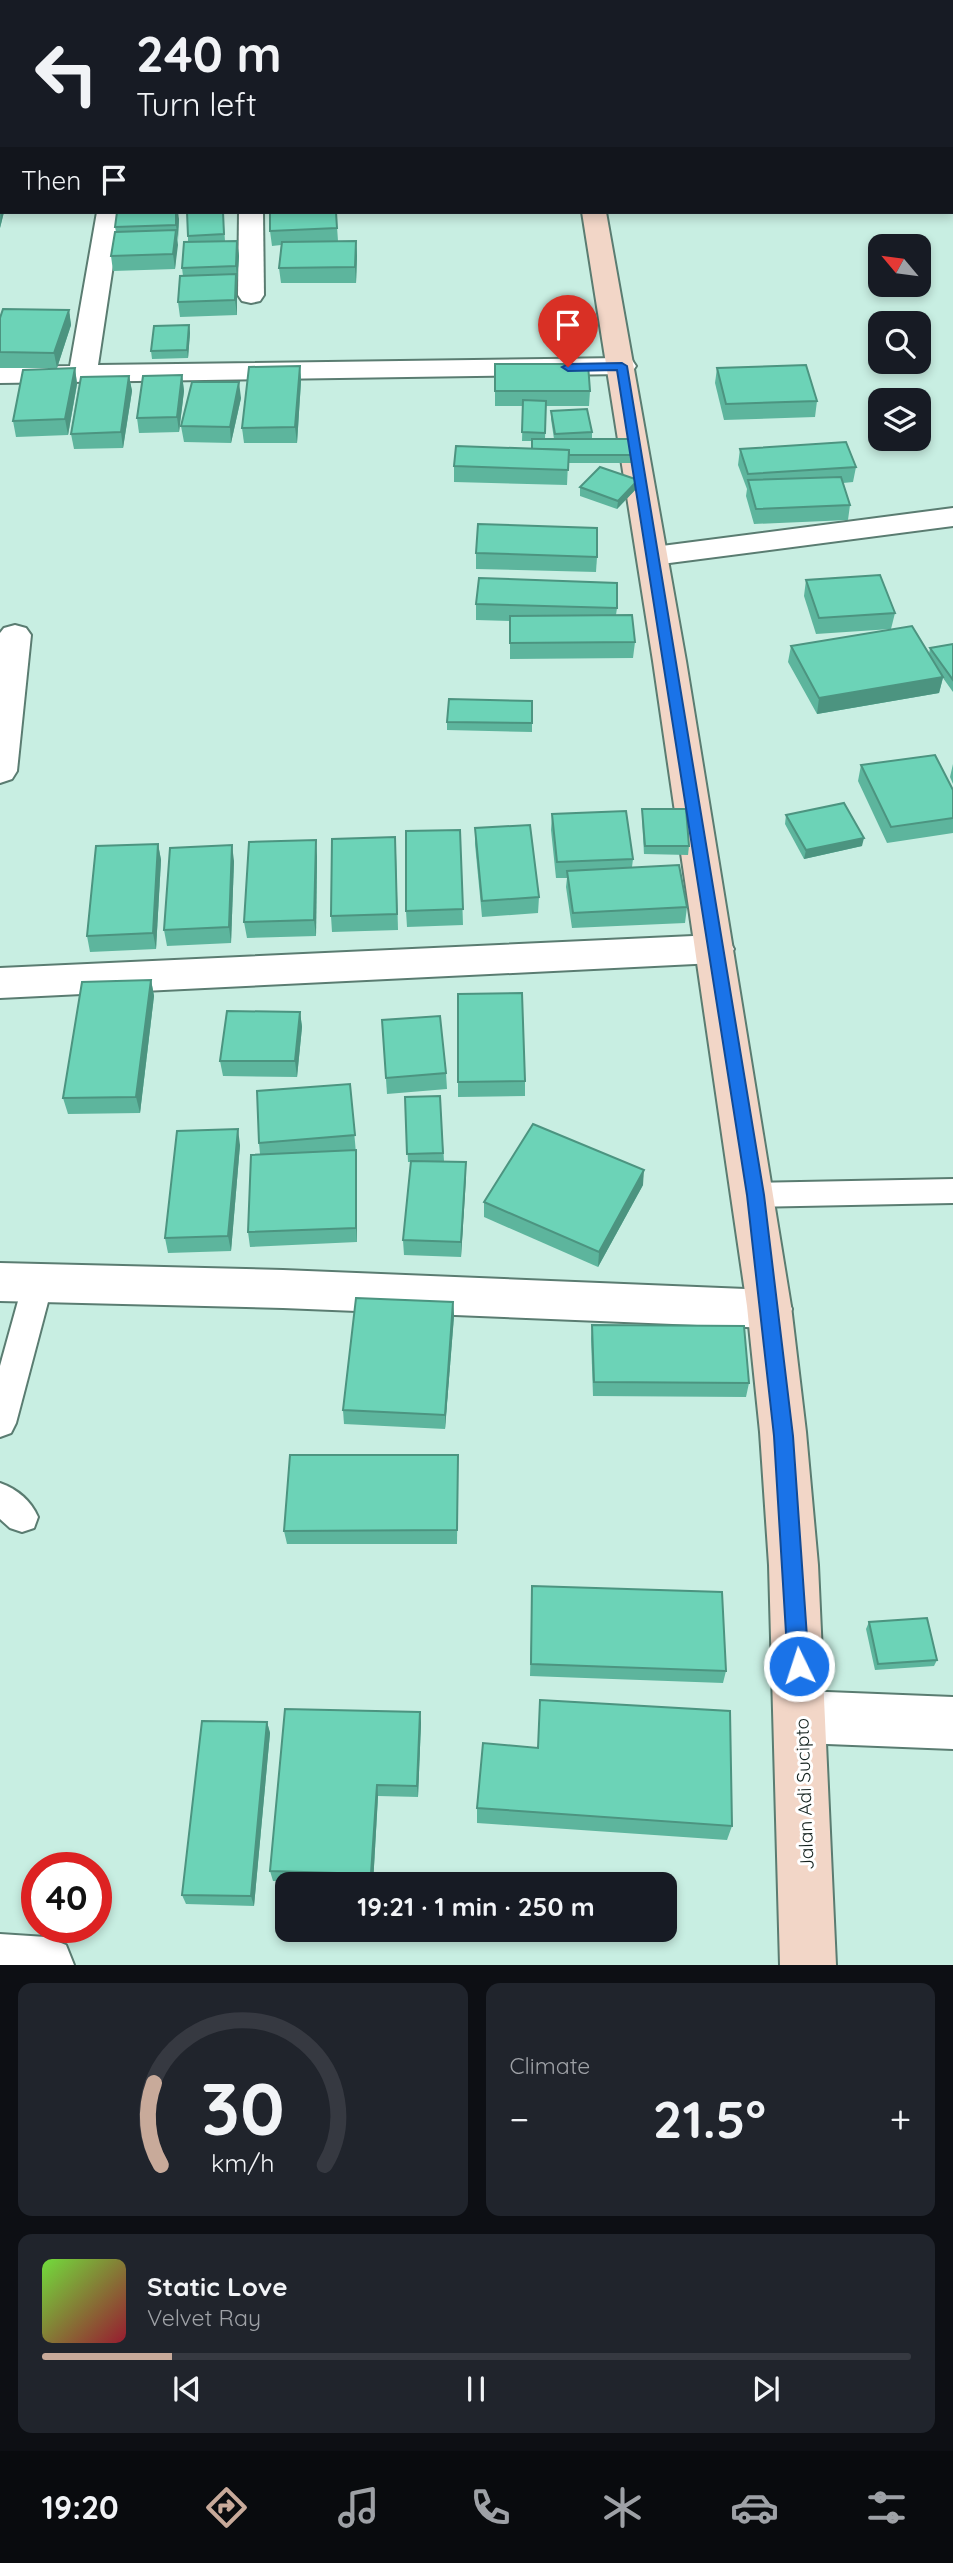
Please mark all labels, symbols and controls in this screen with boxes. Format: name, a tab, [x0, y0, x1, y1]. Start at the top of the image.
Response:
text: 240 m	[136, 23, 282, 84]
icon: left	[21, 28, 112, 119]
text: Turn left	[136, 84, 257, 124]
icon: arrive	[95, 161, 133, 199]
text: Then	[21, 164, 81, 197]
north arrow	[868, 234, 931, 298]
map controls	[868, 234, 931, 451]
pin	[538, 295, 598, 367]
icon: arrive	[549, 306, 587, 344]
button: search	[868, 311, 931, 374]
button: layers	[868, 388, 931, 451]
position arrow	[762, 1629, 836, 1703]
street label: Jalan Adi Sucipto	[789, 1718, 819, 1870]
speed limit sign: 40	[21, 1852, 112, 1943]
text: 19:21 · 1 min · 250 m	[357, 1890, 595, 1923]
text: Climate	[510, 2051, 590, 2080]
text: 30	[201, 2063, 285, 2154]
text: 21.5°	[653, 2086, 766, 2151]
text: −	[510, 2095, 529, 2143]
text: +	[890, 2095, 911, 2143]
text: km/h	[211, 2147, 274, 2178]
text: Static Love	[147, 2270, 288, 2303]
text: Velvet Ray	[147, 2303, 261, 2332]
icon: previous	[168, 2370, 206, 2408]
icon: pause	[457, 2370, 495, 2408]
icon: next	[747, 2370, 785, 2408]
icon: directions	[202, 2483, 251, 2532]
icon: music	[334, 2483, 383, 2532]
icon: phone	[466, 2483, 515, 2532]
icon: climate	[598, 2483, 647, 2532]
icon: car	[730, 2483, 779, 2532]
icon: filters	[862, 2483, 911, 2532]
text: 19:20	[42, 2487, 119, 2527]

